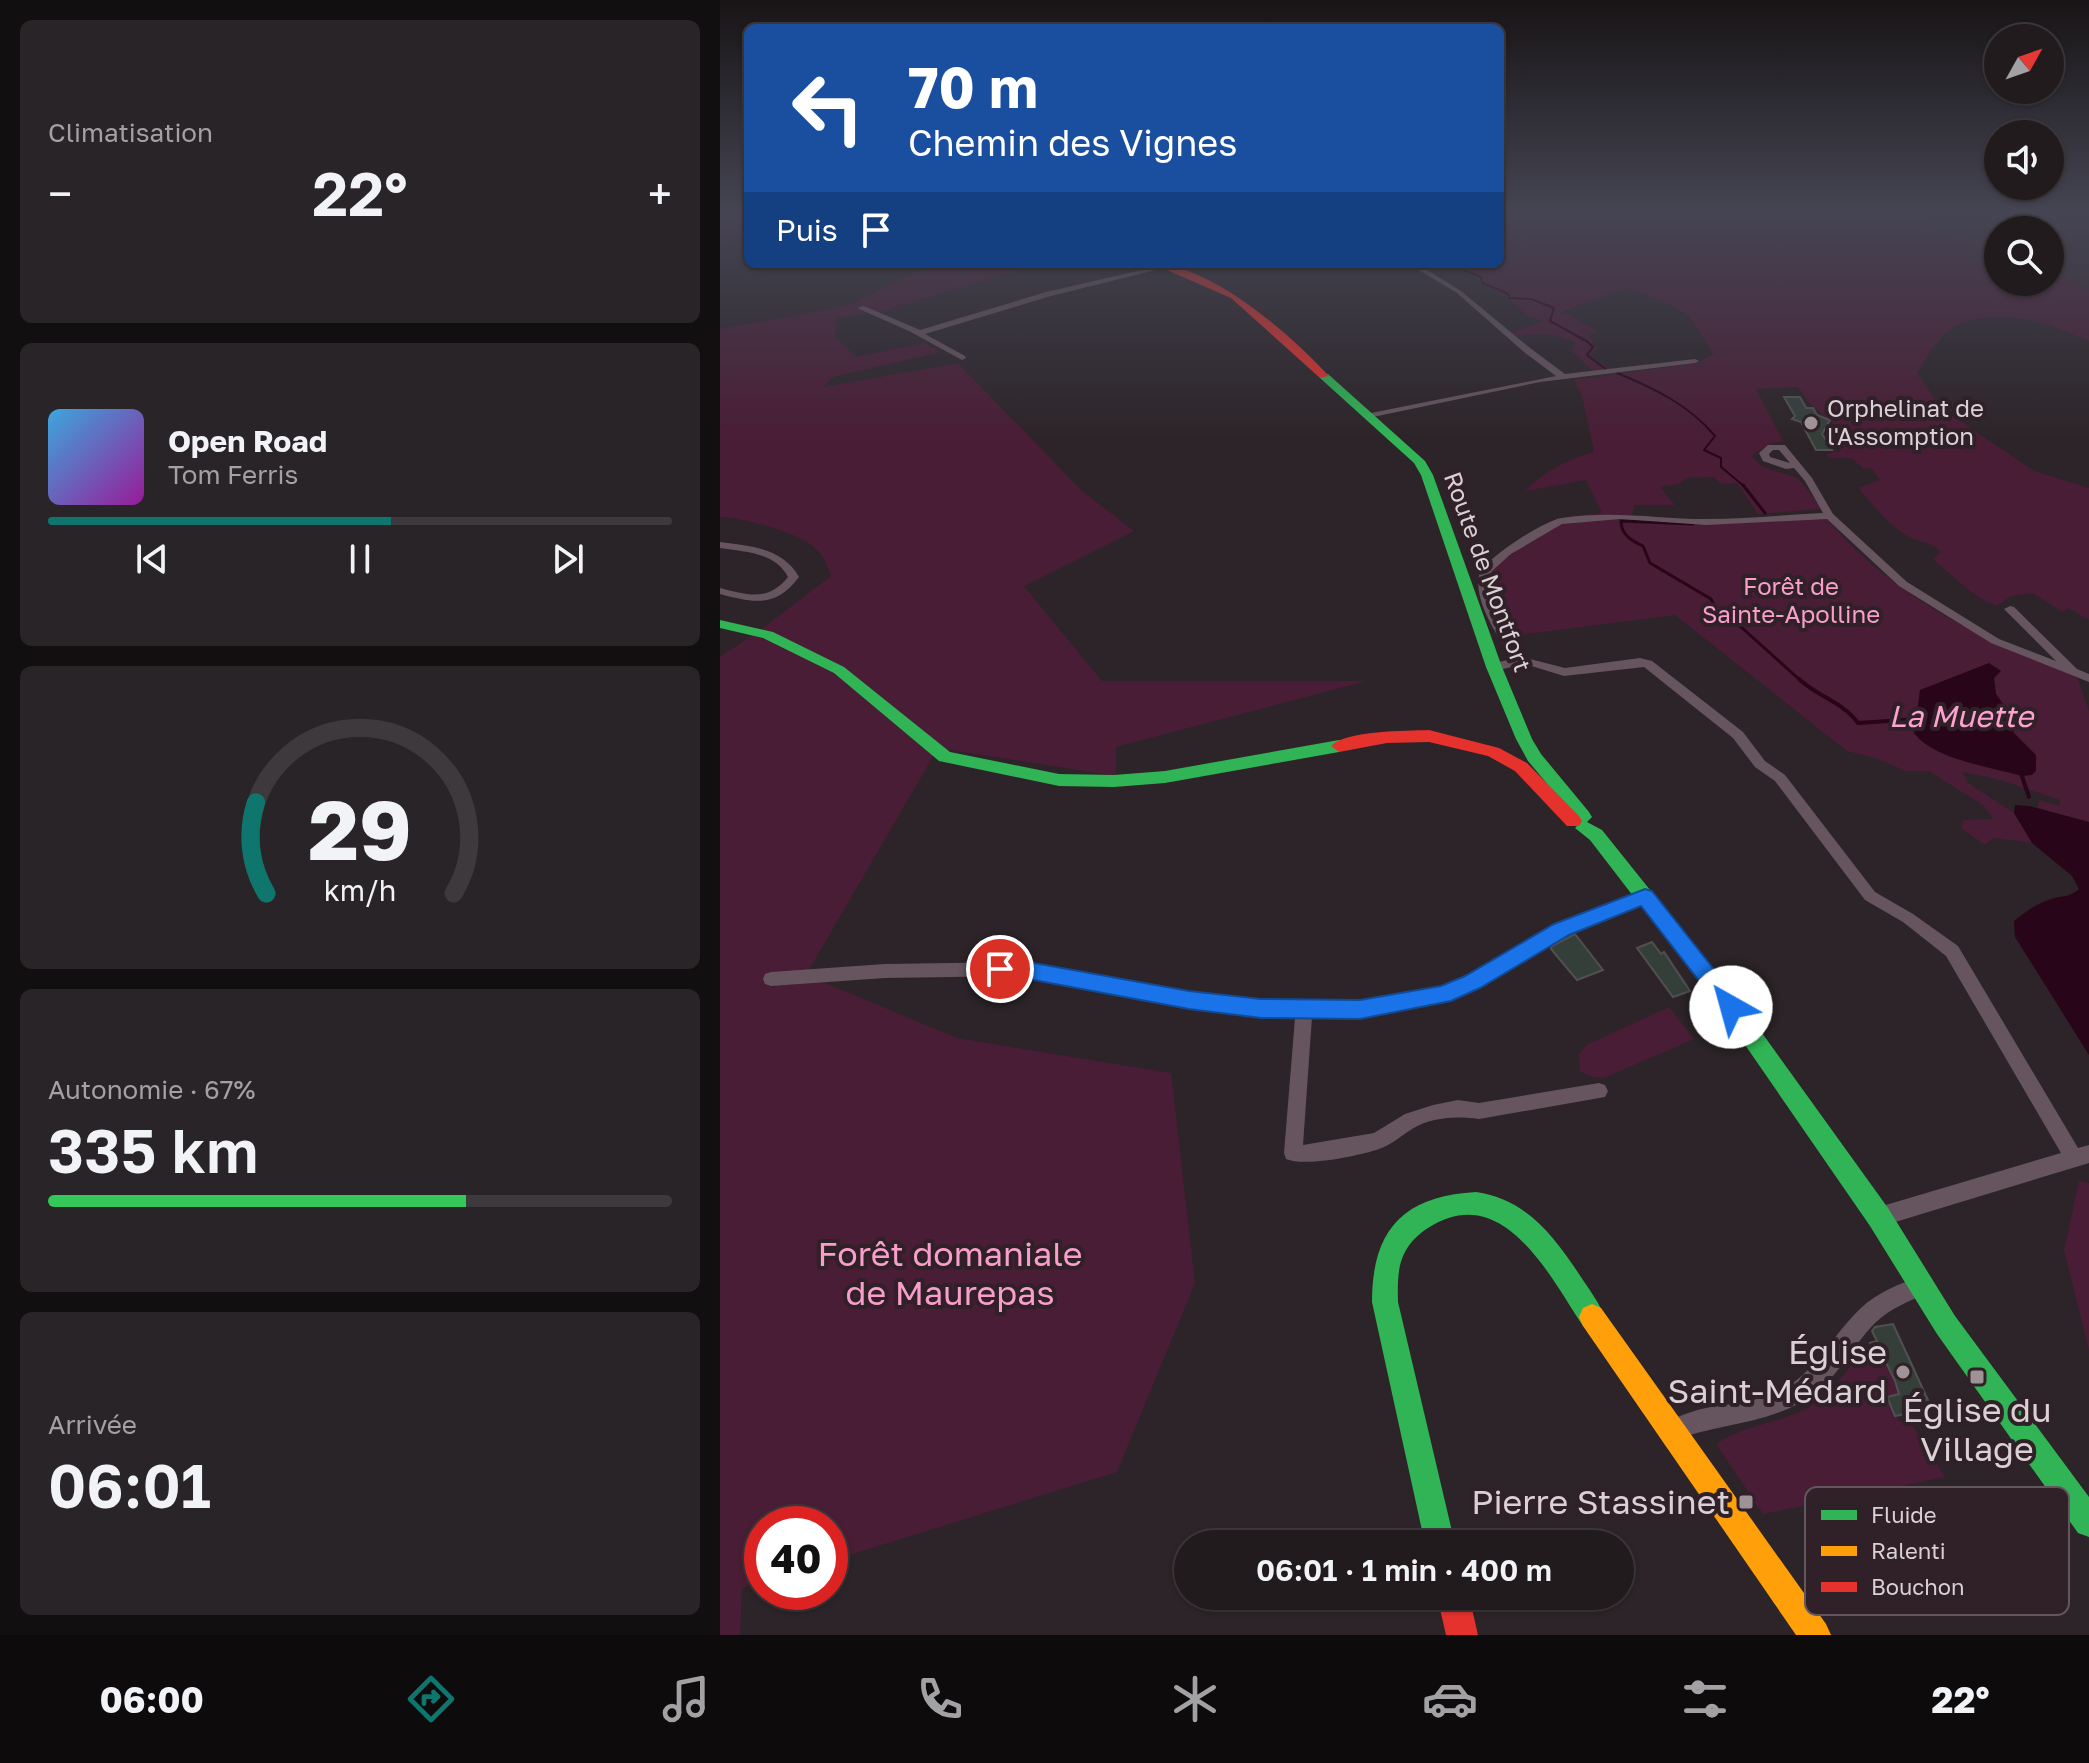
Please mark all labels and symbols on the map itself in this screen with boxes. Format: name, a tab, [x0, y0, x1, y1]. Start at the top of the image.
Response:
north arrow	[1984, 24, 2064, 104]
place label: Orphelinat de l'Assomption	[1827, 393, 1984, 450]
marker: Orphelinat de l'Assomption	[1802, 414, 1820, 432]
street label: Route de Montfort	[1439, 468, 1538, 675]
park label: Forêt de Sainte-Apolline	[1702, 571, 1880, 628]
water label: La Muette	[1889, 698, 2036, 734]
pin	[966, 935, 1034, 1003]
position arrow	[1689, 965, 1773, 1049]
park label: Forêt domaniale de Maurepas	[817, 1233, 1083, 1312]
place label: Église Saint-Médard	[1668, 1331, 1887, 1410]
marker: Église Saint-Médard	[1894, 1363, 1912, 1381]
marker: Église du Village	[1968, 1368, 1986, 1386]
place label: Église du Village	[1902, 1389, 2052, 1468]
place label: Pierre Stassinet	[1471, 1481, 1730, 1521]
legend	[1805, 1487, 2069, 1615]
marker: Pierre Stassinet	[1737, 1493, 1755, 1511]
text: Fluide	[1871, 1501, 1937, 1528]
speed limit sign: 40	[744, 1506, 848, 1610]
text: Ralenti	[1871, 1537, 1946, 1564]
text: Bouchon	[1871, 1573, 1965, 1600]

